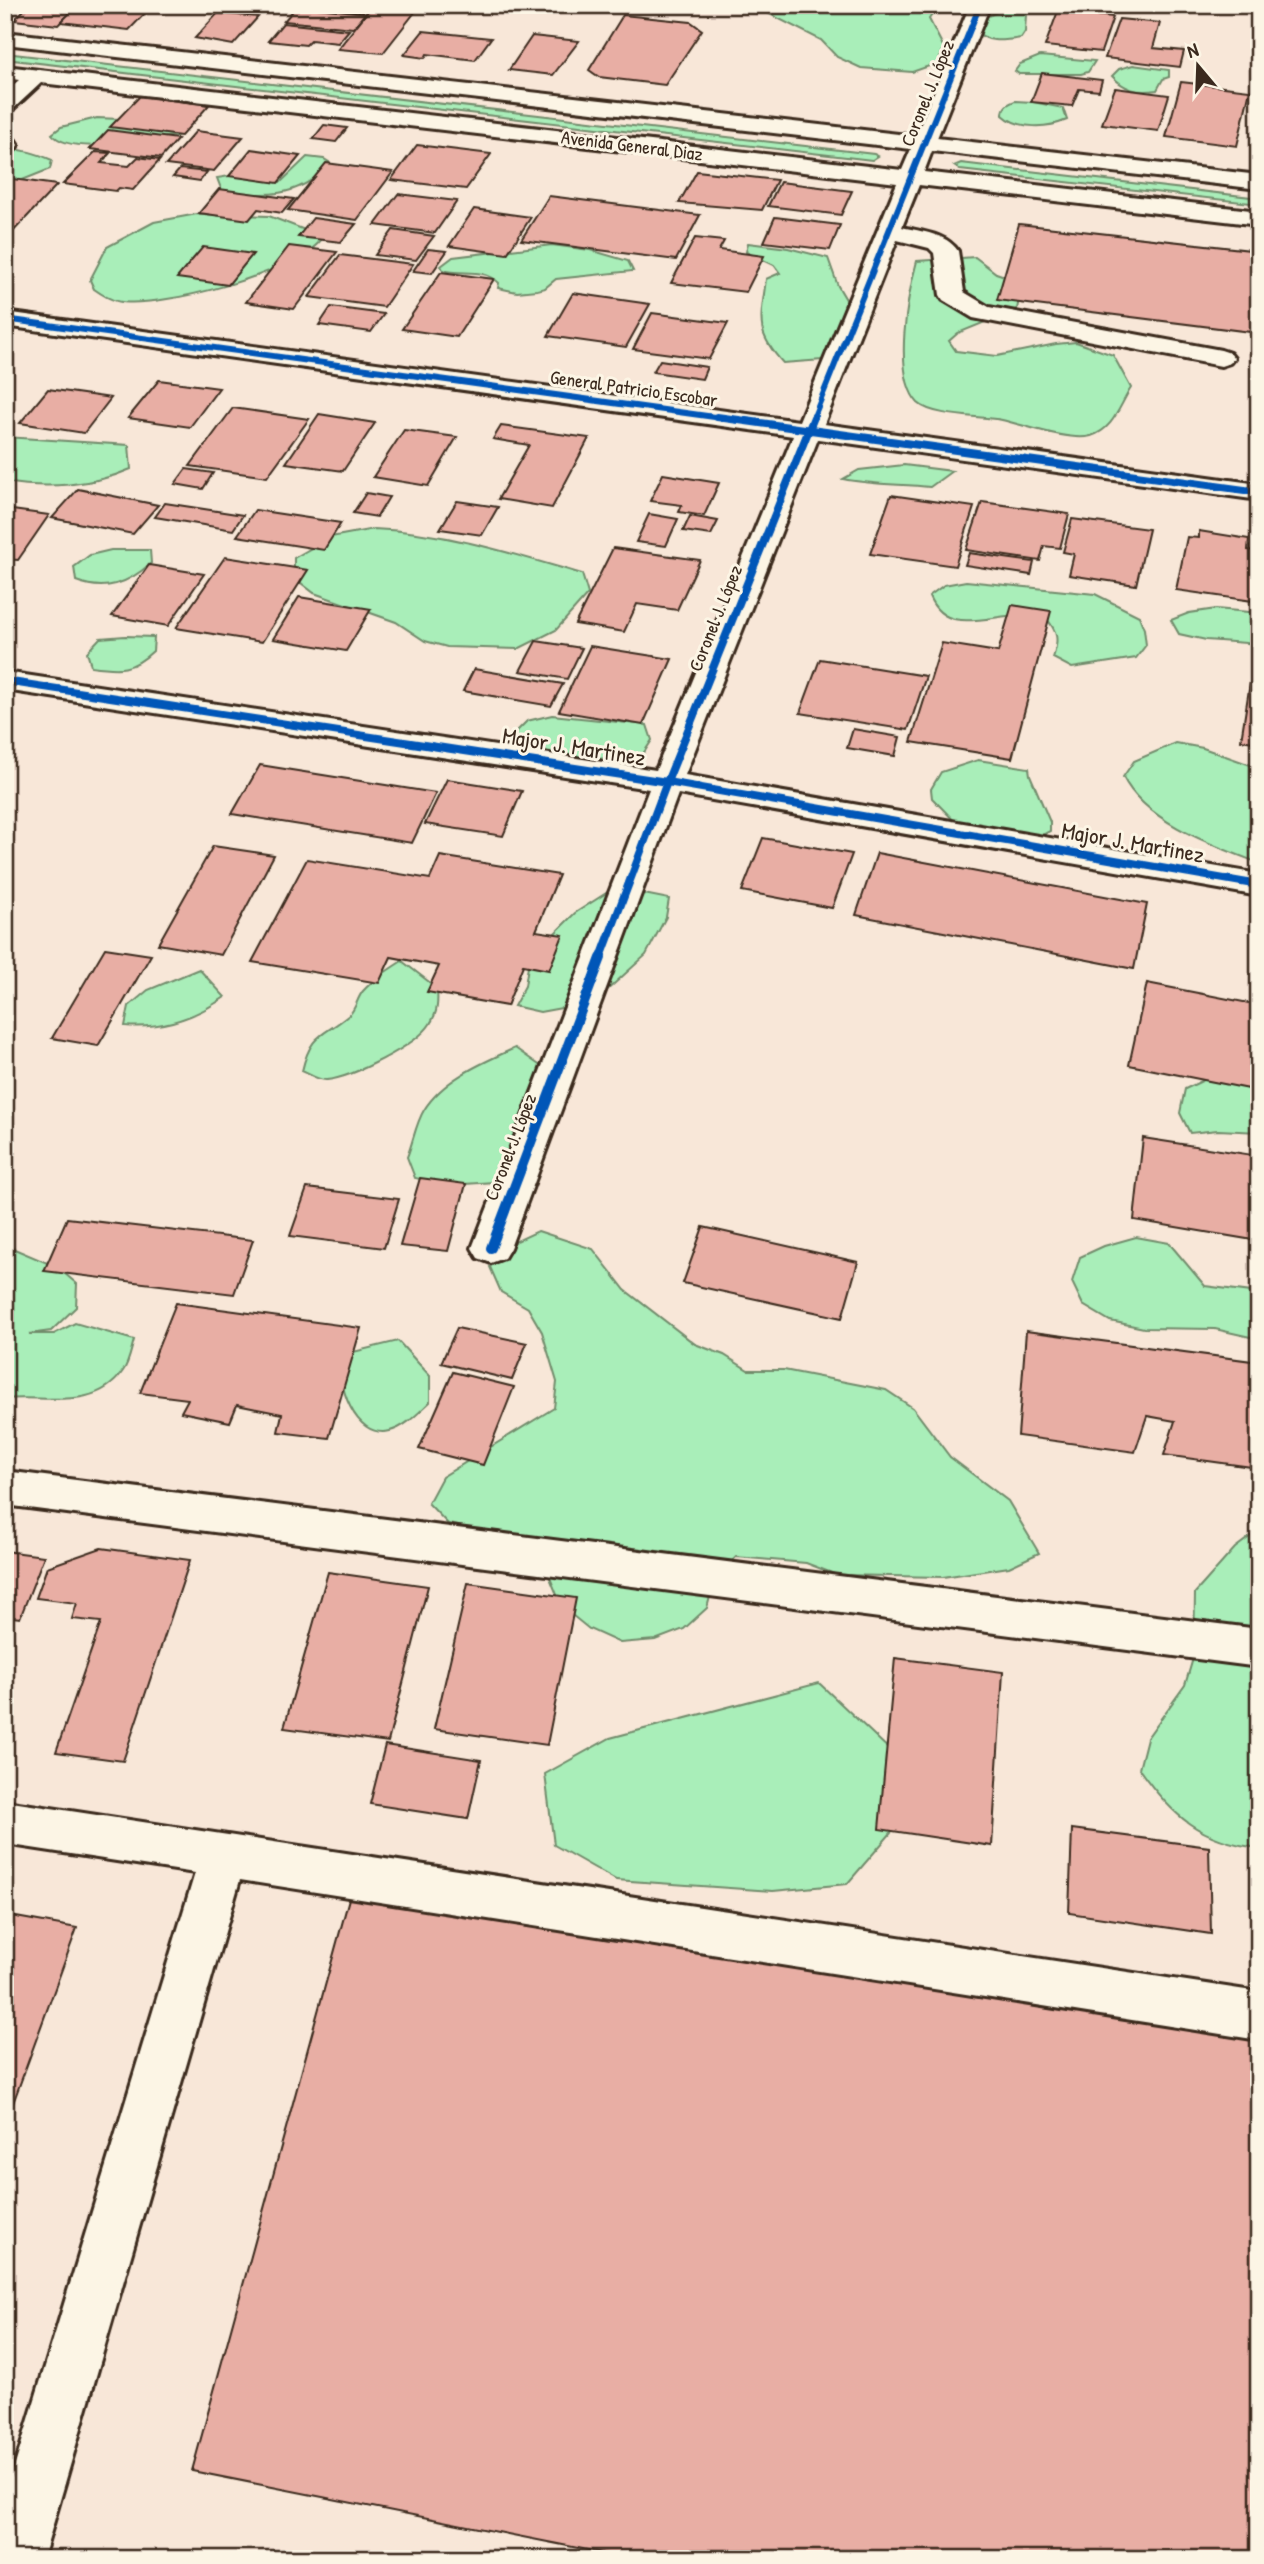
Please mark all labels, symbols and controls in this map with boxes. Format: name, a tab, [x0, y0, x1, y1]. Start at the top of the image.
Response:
north arrow	[1162, 32, 1232, 102]
street label: Coronel J. López	[894, 36, 960, 150]
text: N	[1183, 36, 1201, 64]
street label: Avenida General Diaz	[560, 123, 704, 167]
street label: General Patricio Escobar	[549, 363, 720, 413]
street label: Coronel J. López	[682, 561, 748, 675]
street label: Major J. Martinez	[500, 719, 648, 773]
street label: Major J. Martinez	[1059, 814, 1207, 870]
street label: Coronel J. López	[478, 1090, 542, 1204]

